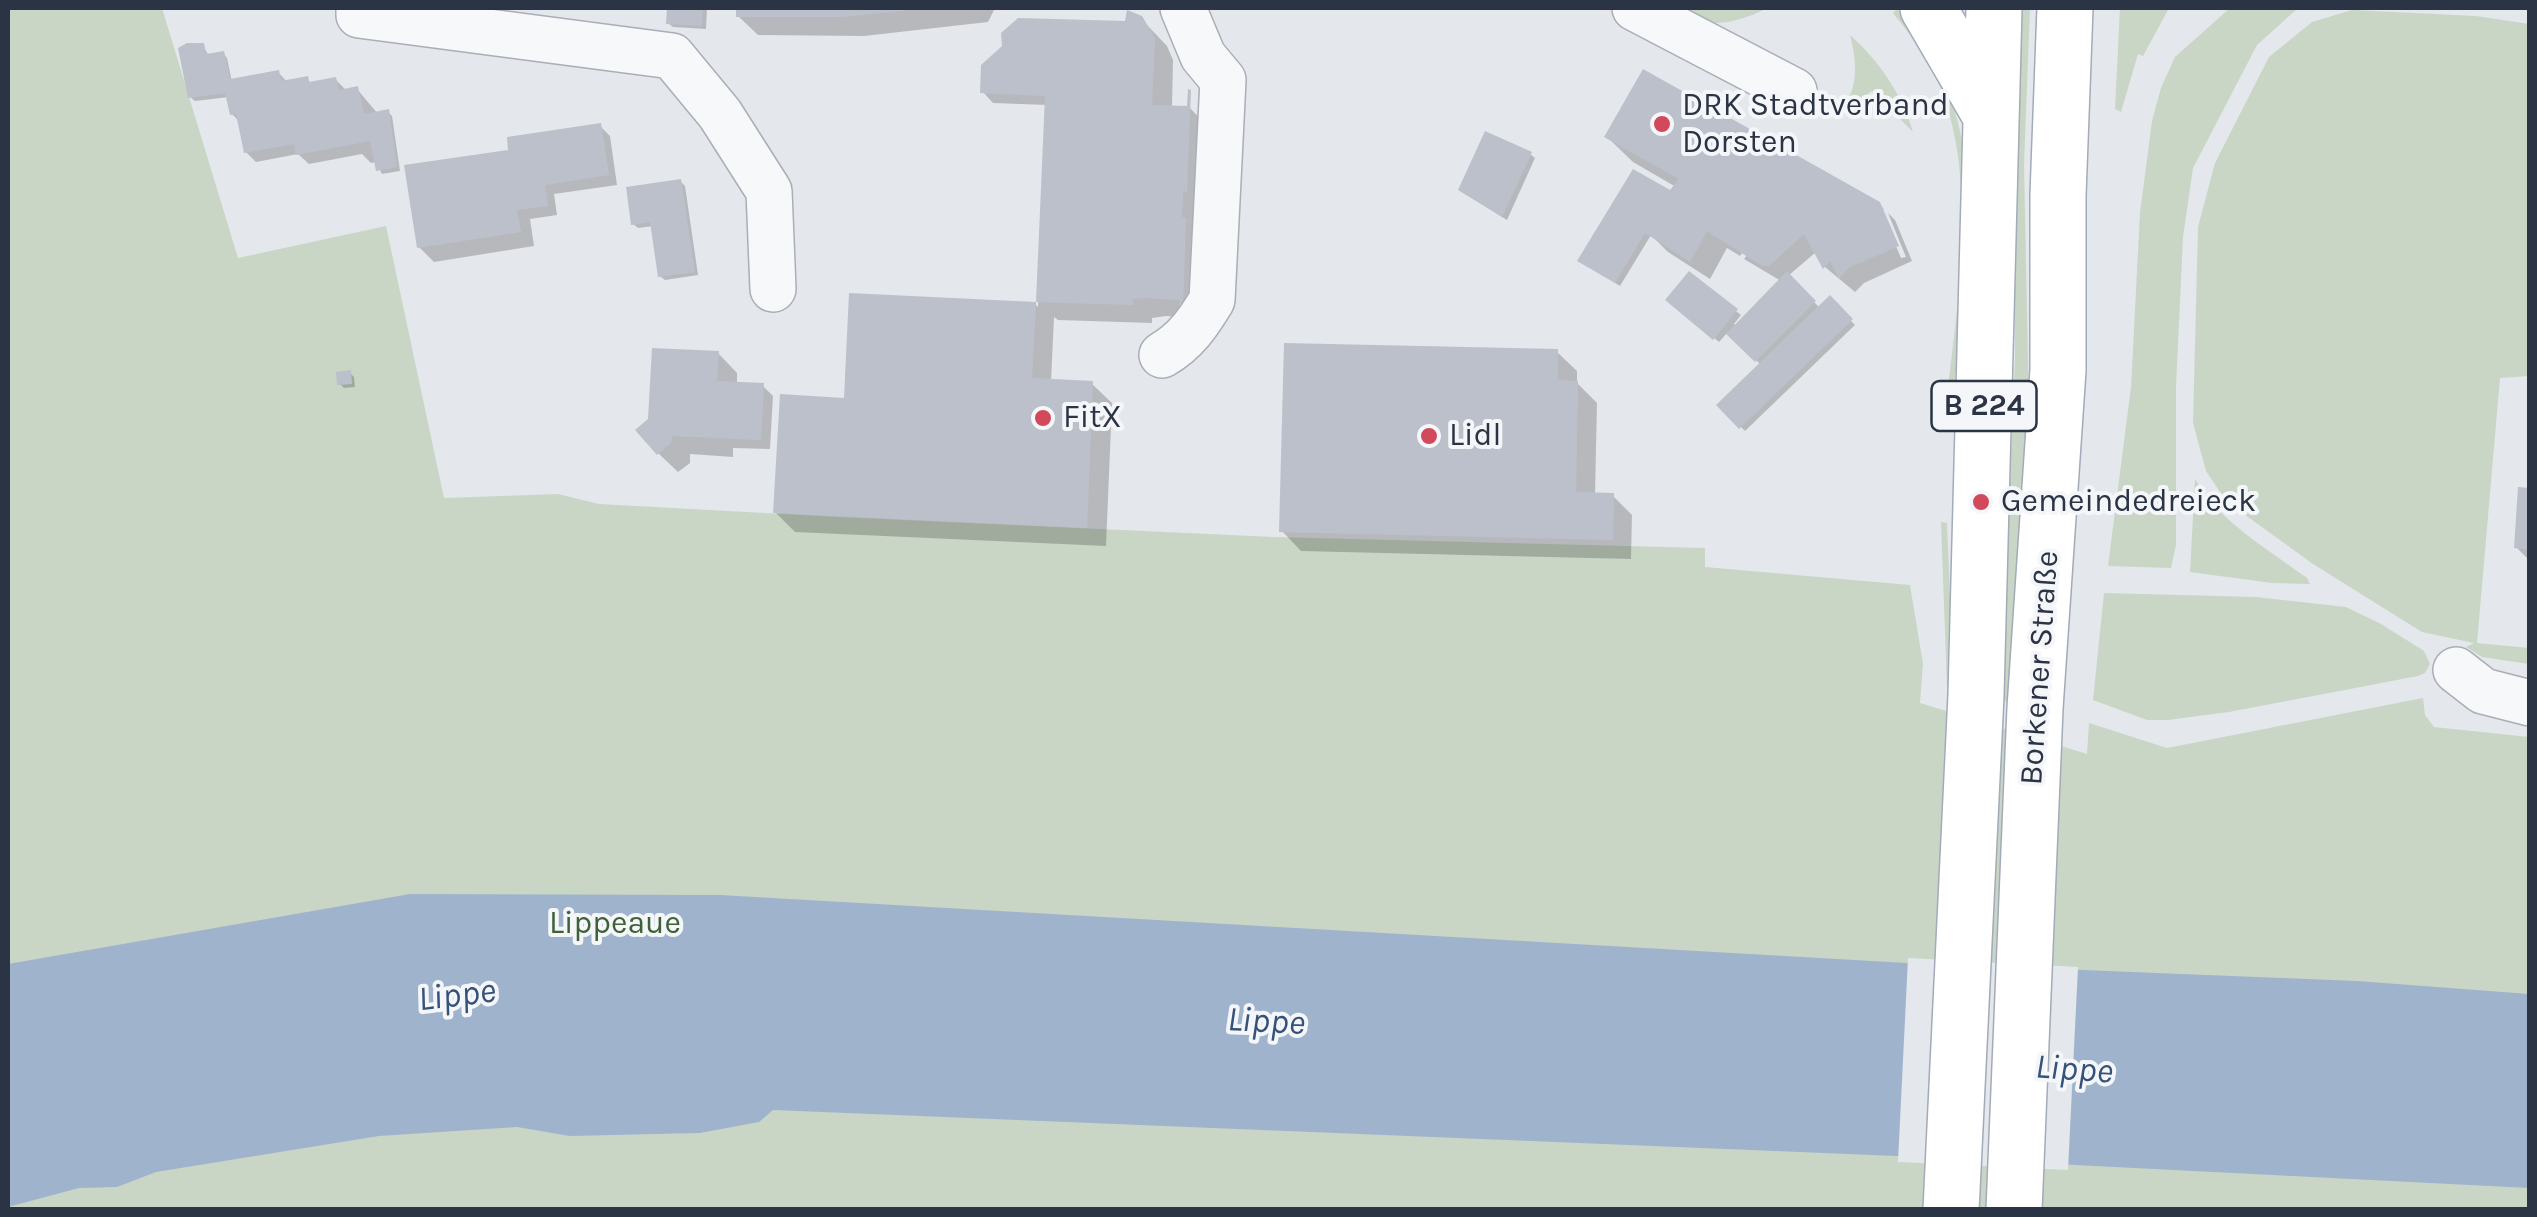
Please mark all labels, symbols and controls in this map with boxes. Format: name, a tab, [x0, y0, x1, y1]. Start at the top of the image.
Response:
place label: DRK Stadtverband Dorsten	[1682, 87, 1949, 162]
marker: DRK Stadtverband Dorsten	[1651, 113, 1673, 135]
road number: B 224	[1932, 381, 2036, 431]
place label: FitX	[1063, 399, 1122, 437]
marker: FitX	[1032, 407, 1054, 429]
place label: Lidl	[1449, 417, 1501, 455]
marker: Lidl	[1418, 425, 1440, 447]
place label: Gemeindedreieck	[2001, 483, 2256, 521]
marker: Gemeindedreieck	[1970, 491, 1992, 513]
street label: Borkener Straße	[2013, 549, 2067, 787]
park label: Lippeaue	[549, 905, 681, 943]
water label: Lippe	[416, 970, 498, 1022]
water label: Lippe	[1226, 999, 1306, 1045]
water label: Lippe	[2034, 1046, 2114, 1094]

